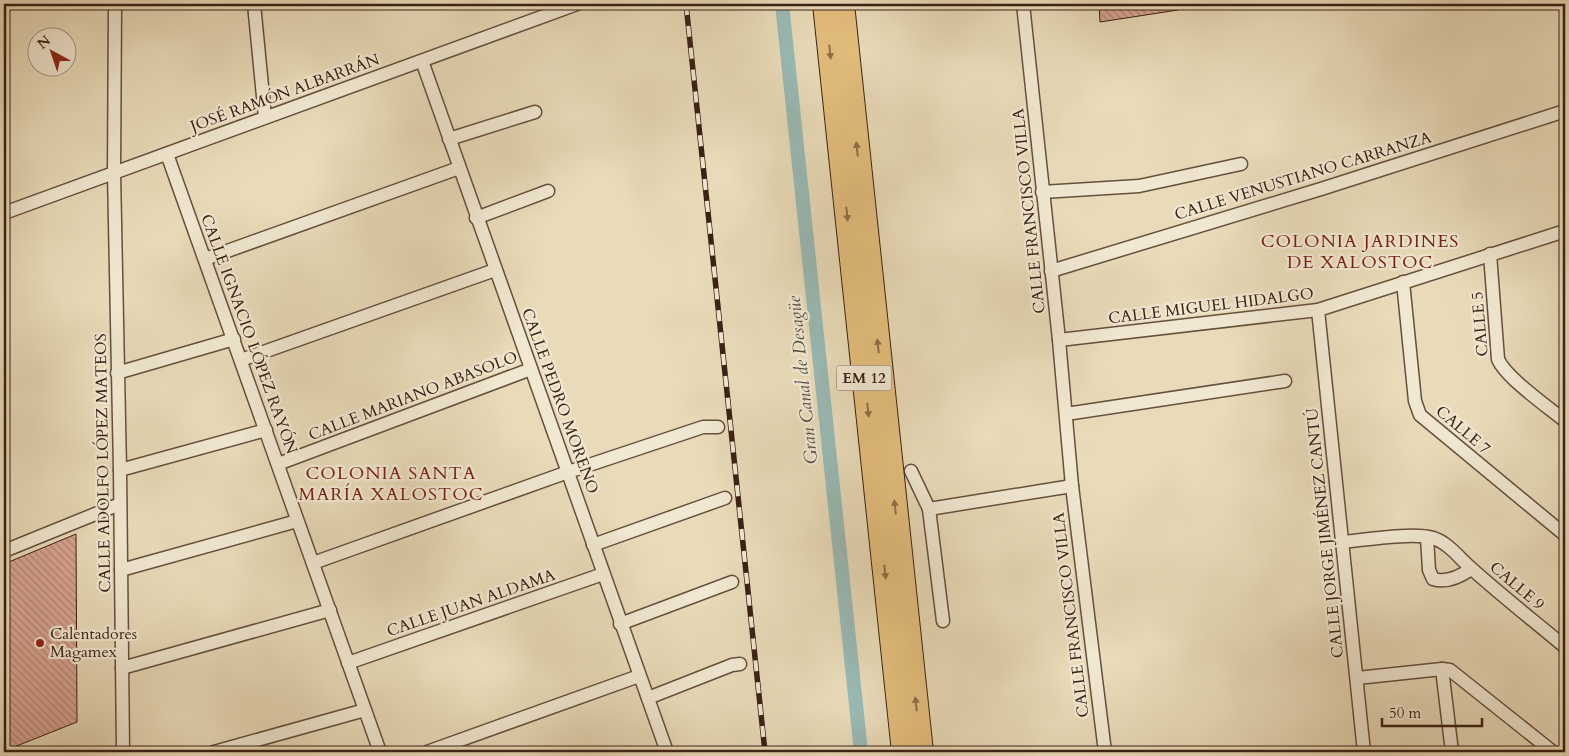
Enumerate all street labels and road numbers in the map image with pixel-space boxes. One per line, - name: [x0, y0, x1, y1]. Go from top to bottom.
- street label: JOSÉ RAMÓN ALBARRÁN: [185, 48, 383, 138]
- street label: CALLE FRANCISCO VILLA: [1007, 107, 1051, 315]
- street label: CALLE VENUSTIANO CARRANZA: [1172, 126, 1435, 226]
- street label: CALLE IGNACIO LÓPEZ RAYÓN: [195, 211, 303, 457]
- street label: CALLE MIGUEL HIDALGO: [1107, 282, 1315, 330]
- street label: CALLE 5: [1466, 290, 1494, 358]
- street label: CALLE PEDRO MORENO: [516, 305, 604, 497]
- street label: CALLE ADOLFO LÓPEZ MATEOS: [90, 333, 116, 593]
- street label: CALLE MARIANO ABASOLO: [305, 346, 521, 446]
- road number: EM 12: [836, 366, 892, 390]
- street label: CALLE 7: [1431, 401, 1495, 459]
- street label: CALLE JORGE JIMÉNEZ CANTÚ: [1301, 407, 1349, 659]
- street label: CALLE FRANCISCO VILLA: [1047, 511, 1094, 719]
- street label: CALLE 9: [1485, 557, 1549, 615]
- street label: CALLE JUAN ALDAMA: [384, 564, 559, 642]

